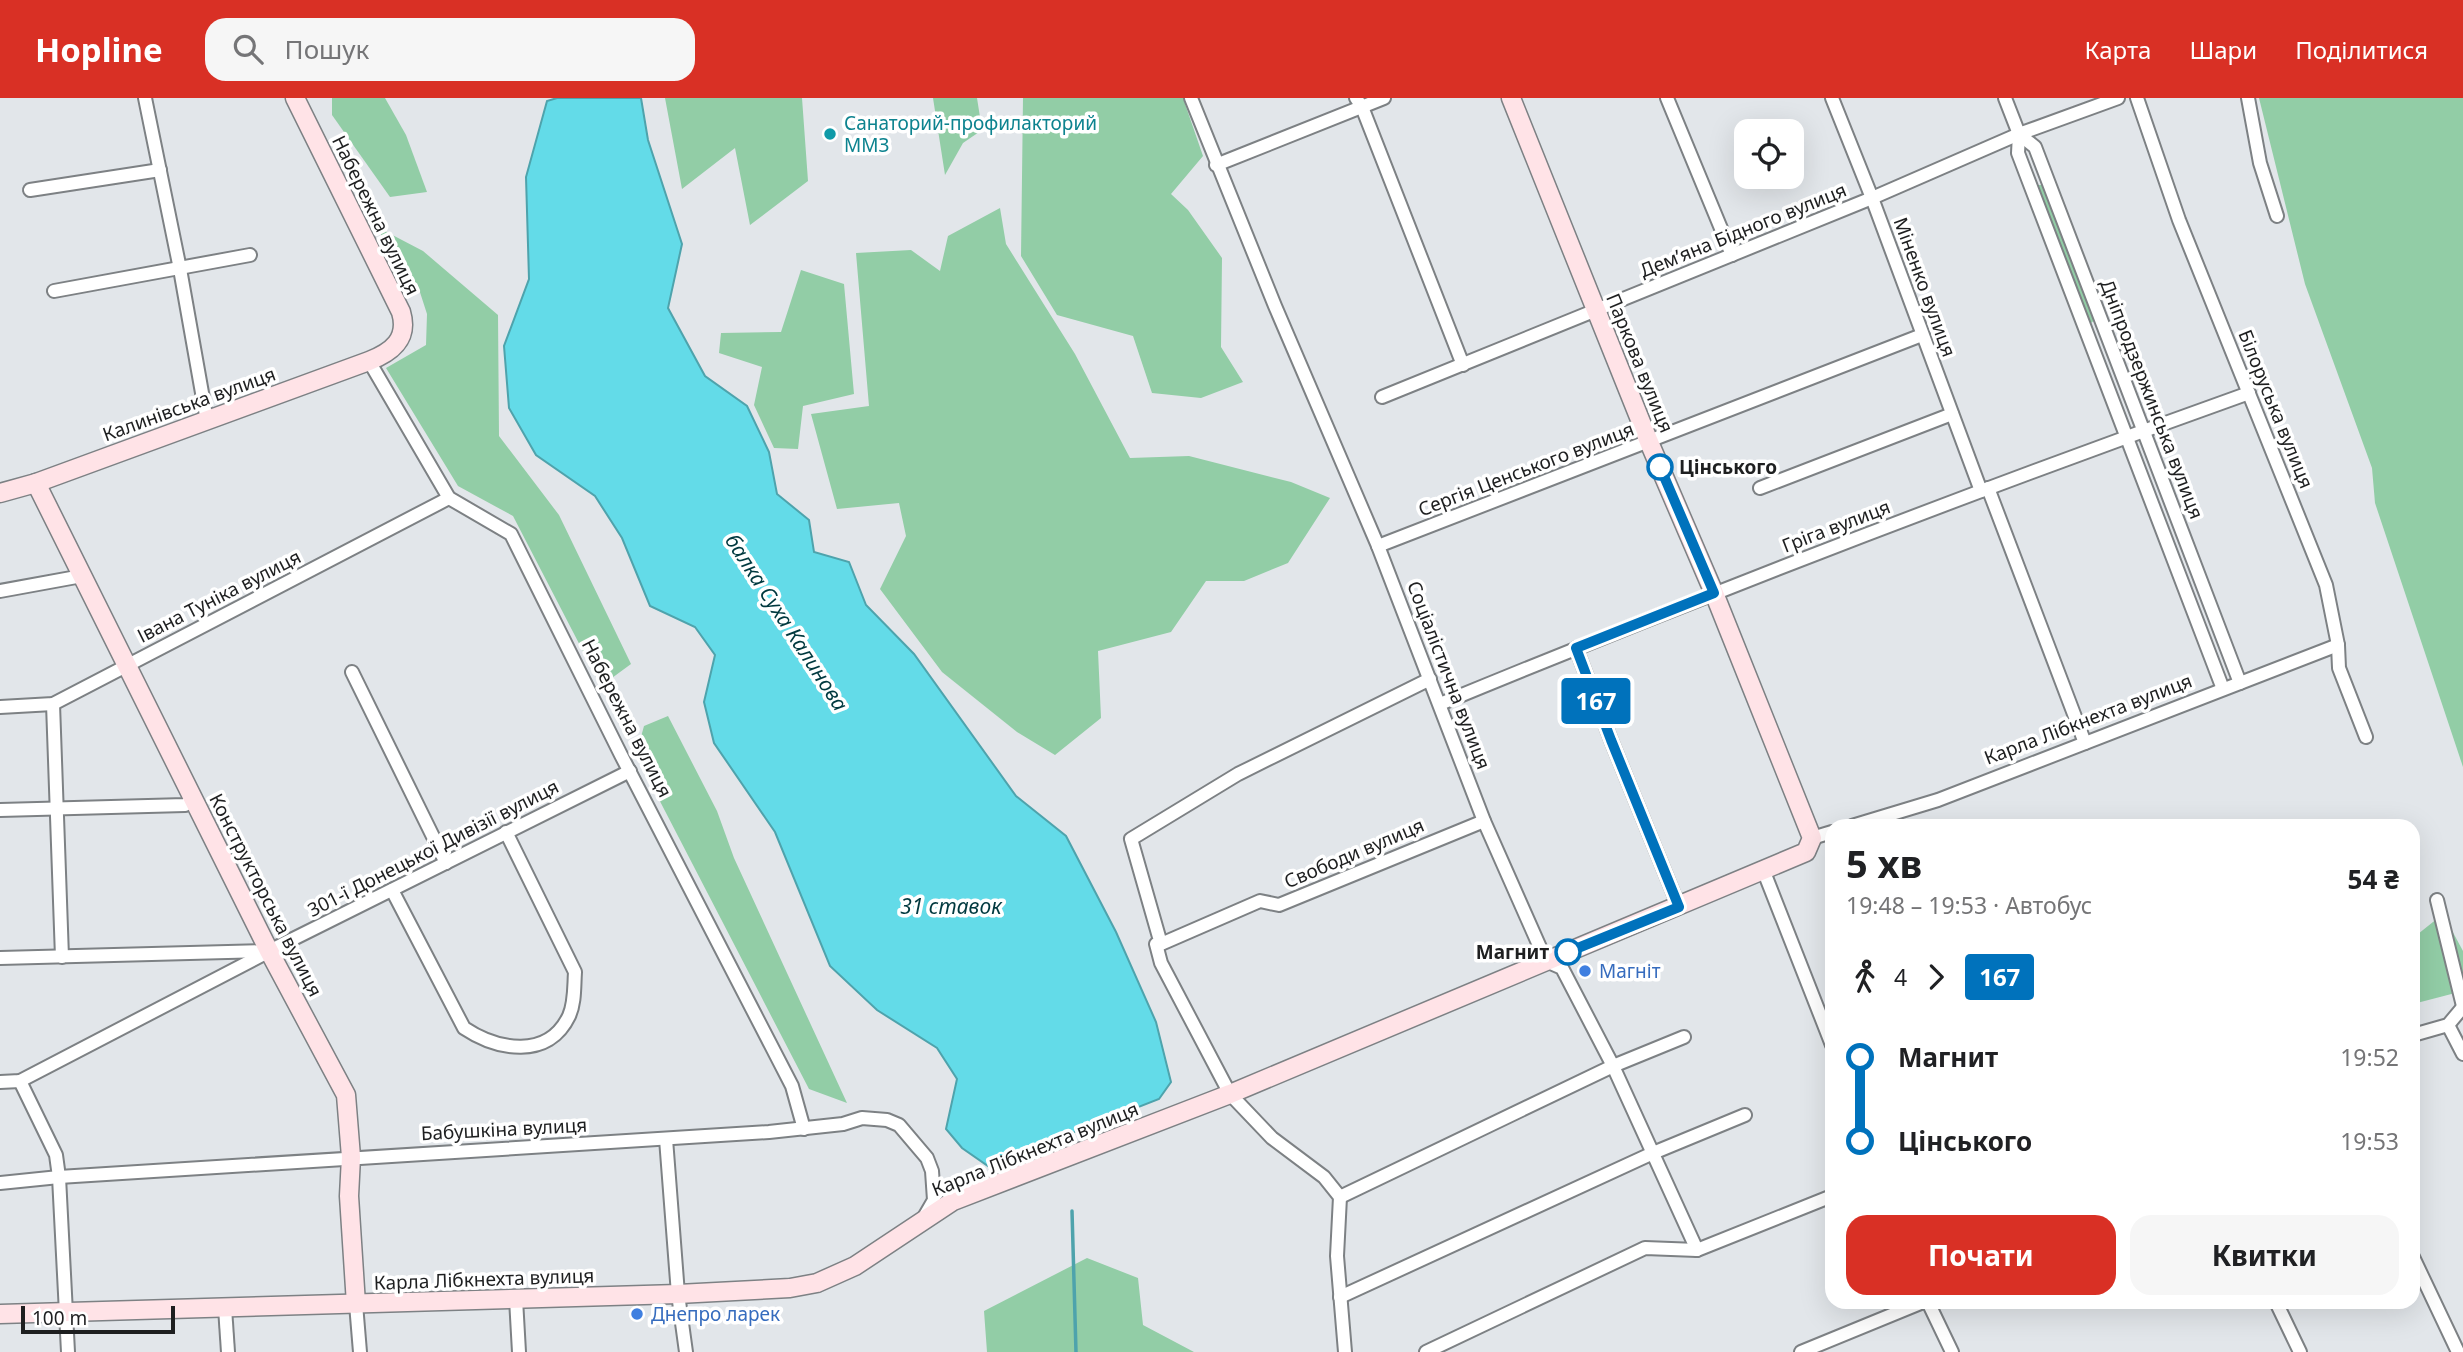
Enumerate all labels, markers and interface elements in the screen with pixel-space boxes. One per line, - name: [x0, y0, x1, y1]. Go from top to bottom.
- search box: [205, 18, 695, 81]
- text: Hopline: [35, 27, 163, 72]
- icon: search: [229, 30, 267, 68]
- text: Пошук: [285, 31, 369, 67]
- text: Карта: [2084, 33, 2151, 66]
- text: Шари: [2189, 33, 2257, 66]
- text: Поділитися: [2295, 33, 2428, 66]
- place label: Санаторий-профилакторий ММЗ: [844, 110, 1097, 158]
- map controls: [1734, 119, 1804, 189]
- button: locate: [1734, 119, 1804, 189]
- marker: Санаторий-профилакторий ММЗ: [822, 126, 838, 142]
- street label: Набережна вулиця: [326, 131, 426, 299]
- street label: Дем’яна Бідного вулиця: [1636, 177, 1850, 283]
- street label: Міненко вулиця: [1888, 214, 1962, 360]
- street label: Дніпродзержинська вулиця: [2094, 275, 2210, 523]
- street label: Паркова вулиця: [1600, 289, 1680, 437]
- street label: Білоруська вулиця: [2232, 326, 2320, 492]
- street label: Калинівська вулиця: [99, 361, 279, 447]
- street label: Сергія Ценського вулиця: [1414, 416, 1638, 522]
- marker: Цінського: [1647, 454, 1673, 480]
- place label: Цінського: [1679, 454, 1777, 480]
- street label: Гріга вулиця: [1778, 493, 1894, 559]
- water label: балка Суха Калинова: [719, 528, 855, 716]
- street label: Івана Туніка вулиця: [133, 543, 305, 649]
- street label: Соціалістична вулиця: [1401, 577, 1497, 773]
- street label: Набережна вулиця: [576, 634, 678, 802]
- street label: Карла Лібкнехта вулиця: [1980, 667, 2196, 771]
- line badge: 167: [1556, 678, 1636, 724]
- text: 167: [1575, 684, 1617, 717]
- street label: 301-ї Донецької Дивізії вулиця: [303, 773, 563, 923]
- street label: Конструкторська вулиця: [203, 789, 329, 1001]
- street label: Свободи вулиця: [1280, 812, 1428, 894]
- text: 5 хв: [1846, 837, 1922, 889]
- text: 54 ₴: [2348, 861, 2399, 897]
- text: 19:48 – 19:53 · Автобус: [1846, 889, 2092, 921]
- water label: 31 ставок: [900, 892, 1003, 920]
- place label: Магнит: [1476, 939, 1549, 965]
- marker: Магнит: [1555, 939, 1581, 965]
- place label: Магніт: [1599, 958, 1661, 984]
- icon: walk: [1846, 958, 1884, 996]
- icon: forward: [1917, 958, 1955, 996]
- text: 167: [1979, 960, 2020, 993]
- text: 4: [1894, 961, 1907, 993]
- marker: Магніт: [1577, 963, 1593, 979]
- text: Магнит: [1898, 1039, 1998, 1075]
- text: 19:52: [2340, 1041, 2399, 1073]
- street label: Карла Лібкнехта вулиця: [928, 1096, 1142, 1202]
- street label: Бабушкіна вулиця: [420, 1112, 588, 1146]
- text: Цінського: [1898, 1123, 2032, 1159]
- text: 19:53: [2340, 1125, 2399, 1157]
- button: Почати: [1846, 1215, 2116, 1295]
- button: Квитки: [2130, 1215, 2399, 1295]
- street label: Карла Лібкнехта вулиця: [373, 1262, 595, 1296]
- place label: Днепро ларек: [651, 1301, 780, 1327]
- scale bar: [21, 1303, 175, 1335]
- text: 100 m: [32, 1305, 87, 1331]
- marker: Днепро ларек: [629, 1306, 645, 1322]

